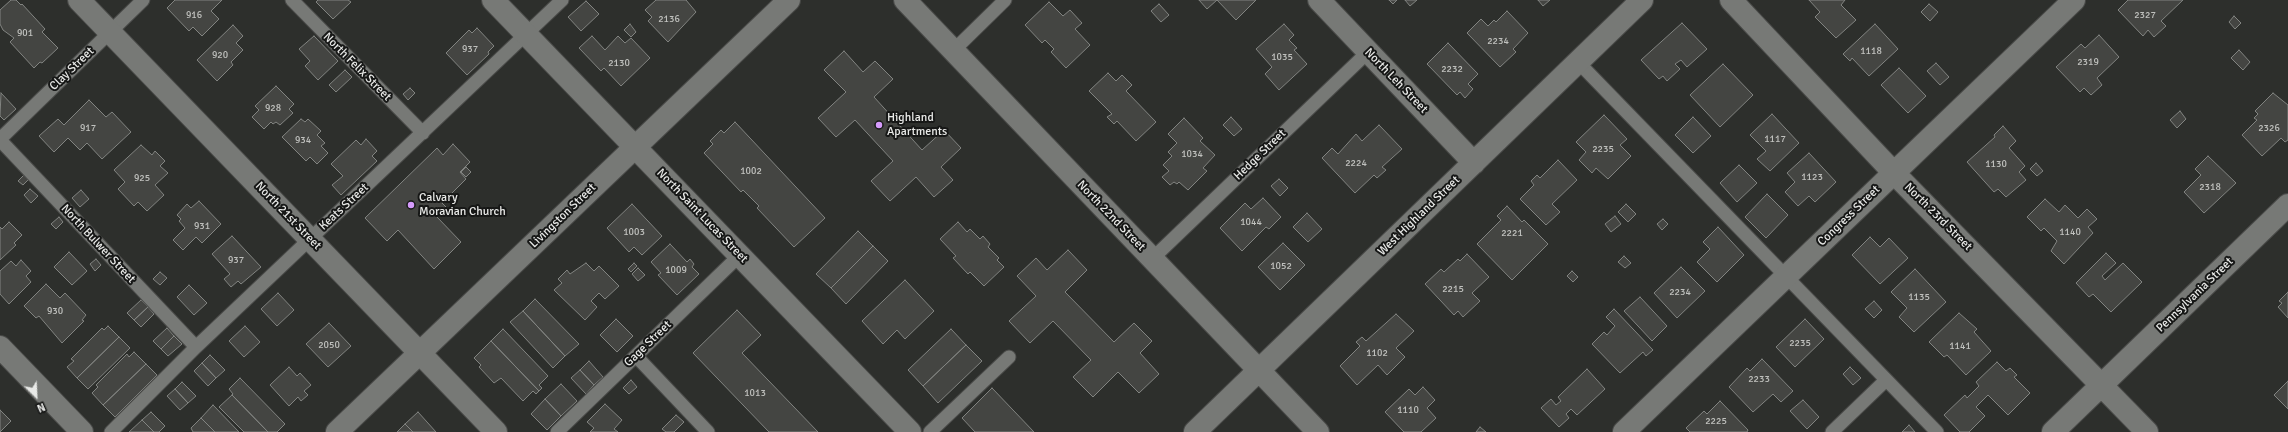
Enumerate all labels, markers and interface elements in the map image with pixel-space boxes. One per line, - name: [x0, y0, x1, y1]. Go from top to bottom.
- house number: 916: [186, 9, 202, 21]
- house number: 2327: [2134, 9, 2156, 21]
- house number: 2136: [658, 13, 680, 25]
- house number: 901: [17, 27, 33, 39]
- street label: North Felix Street: [320, 30, 394, 104]
- house number: 2234: [1487, 35, 1509, 47]
- house number: 937: [462, 43, 478, 55]
- street label: Clay Street: [47, 44, 97, 94]
- street label: North Leh Street: [1361, 45, 1431, 117]
- house number: 1118: [1860, 45, 1882, 57]
- house number: 920: [212, 49, 228, 61]
- house number: 1035: [1271, 51, 1293, 63]
- house number: 2319: [2077, 56, 2099, 68]
- house number: 2130: [608, 57, 630, 69]
- house number: 2232: [1441, 63, 1463, 75]
- house number: 928: [265, 102, 281, 114]
- place label: Highland Apartments: [887, 111, 947, 139]
- marker: Highland Apartments: [874, 120, 884, 130]
- house number: 917: [80, 122, 96, 134]
- house number: 2326: [2258, 122, 2280, 134]
- street label: Hedge Street: [1231, 127, 1289, 183]
- house number: 1117: [1764, 133, 1786, 145]
- house number: 934: [295, 134, 311, 146]
- house number: 2235: [1592, 143, 1614, 155]
- house number: 1034: [1181, 148, 1203, 160]
- house number: 2224: [1345, 157, 1367, 169]
- house number: 1130: [1985, 158, 2007, 170]
- house number: 1002: [740, 165, 762, 177]
- street label: North Saint Lucas Street: [653, 166, 751, 266]
- house number: 1123: [1801, 171, 1823, 183]
- house number: 925: [134, 172, 150, 184]
- street label: West Highland Street: [1375, 173, 1463, 259]
- street label: North 22nd Street: [1074, 178, 1148, 254]
- street label: North 21st Street: [252, 179, 324, 253]
- street label: North 23rd Street: [1901, 180, 1975, 254]
- street label: Keats Street: [316, 181, 372, 233]
- street label: Livingston Street: [527, 181, 599, 251]
- house number: 2318: [2199, 181, 2221, 193]
- street label: Congress Street: [1815, 183, 1883, 249]
- place label: Calvary Moravian Church: [419, 191, 506, 219]
- marker: Calvary Moravian Church: [406, 200, 416, 210]
- street label: North Bulwer Street: [58, 202, 138, 286]
- house number: 1044: [1240, 216, 1262, 228]
- house number: 931: [194, 220, 210, 232]
- house number: 1003: [623, 226, 645, 238]
- house number: 1140: [2059, 226, 2081, 238]
- house number: 2221: [1501, 227, 1523, 239]
- house number: 937: [228, 254, 244, 266]
- street label: Pennsylvania Street: [2154, 255, 2236, 335]
- house number: 1052: [1270, 260, 1292, 272]
- house number: 1009: [665, 264, 687, 276]
- house number: 2215: [1442, 283, 1464, 295]
- house number: 2234: [1669, 286, 1691, 298]
- house number: 1135: [1908, 291, 1930, 303]
- house number: 930: [47, 305, 63, 317]
- street label: Gage Street: [621, 318, 675, 370]
- house number: 2235: [1789, 337, 1811, 349]
- house number: 2050: [318, 339, 340, 351]
- house number: 1141: [1949, 340, 1971, 352]
- house number: 1102: [1366, 347, 1388, 359]
- house number: 2233: [1748, 373, 1770, 385]
- north arrow: [16, 376, 56, 416]
- house number: 1013: [744, 387, 766, 399]
- text: N: [35, 400, 47, 415]
- house number: 1110: [1397, 404, 1419, 416]
- house number: 2225: [1705, 415, 1727, 427]

